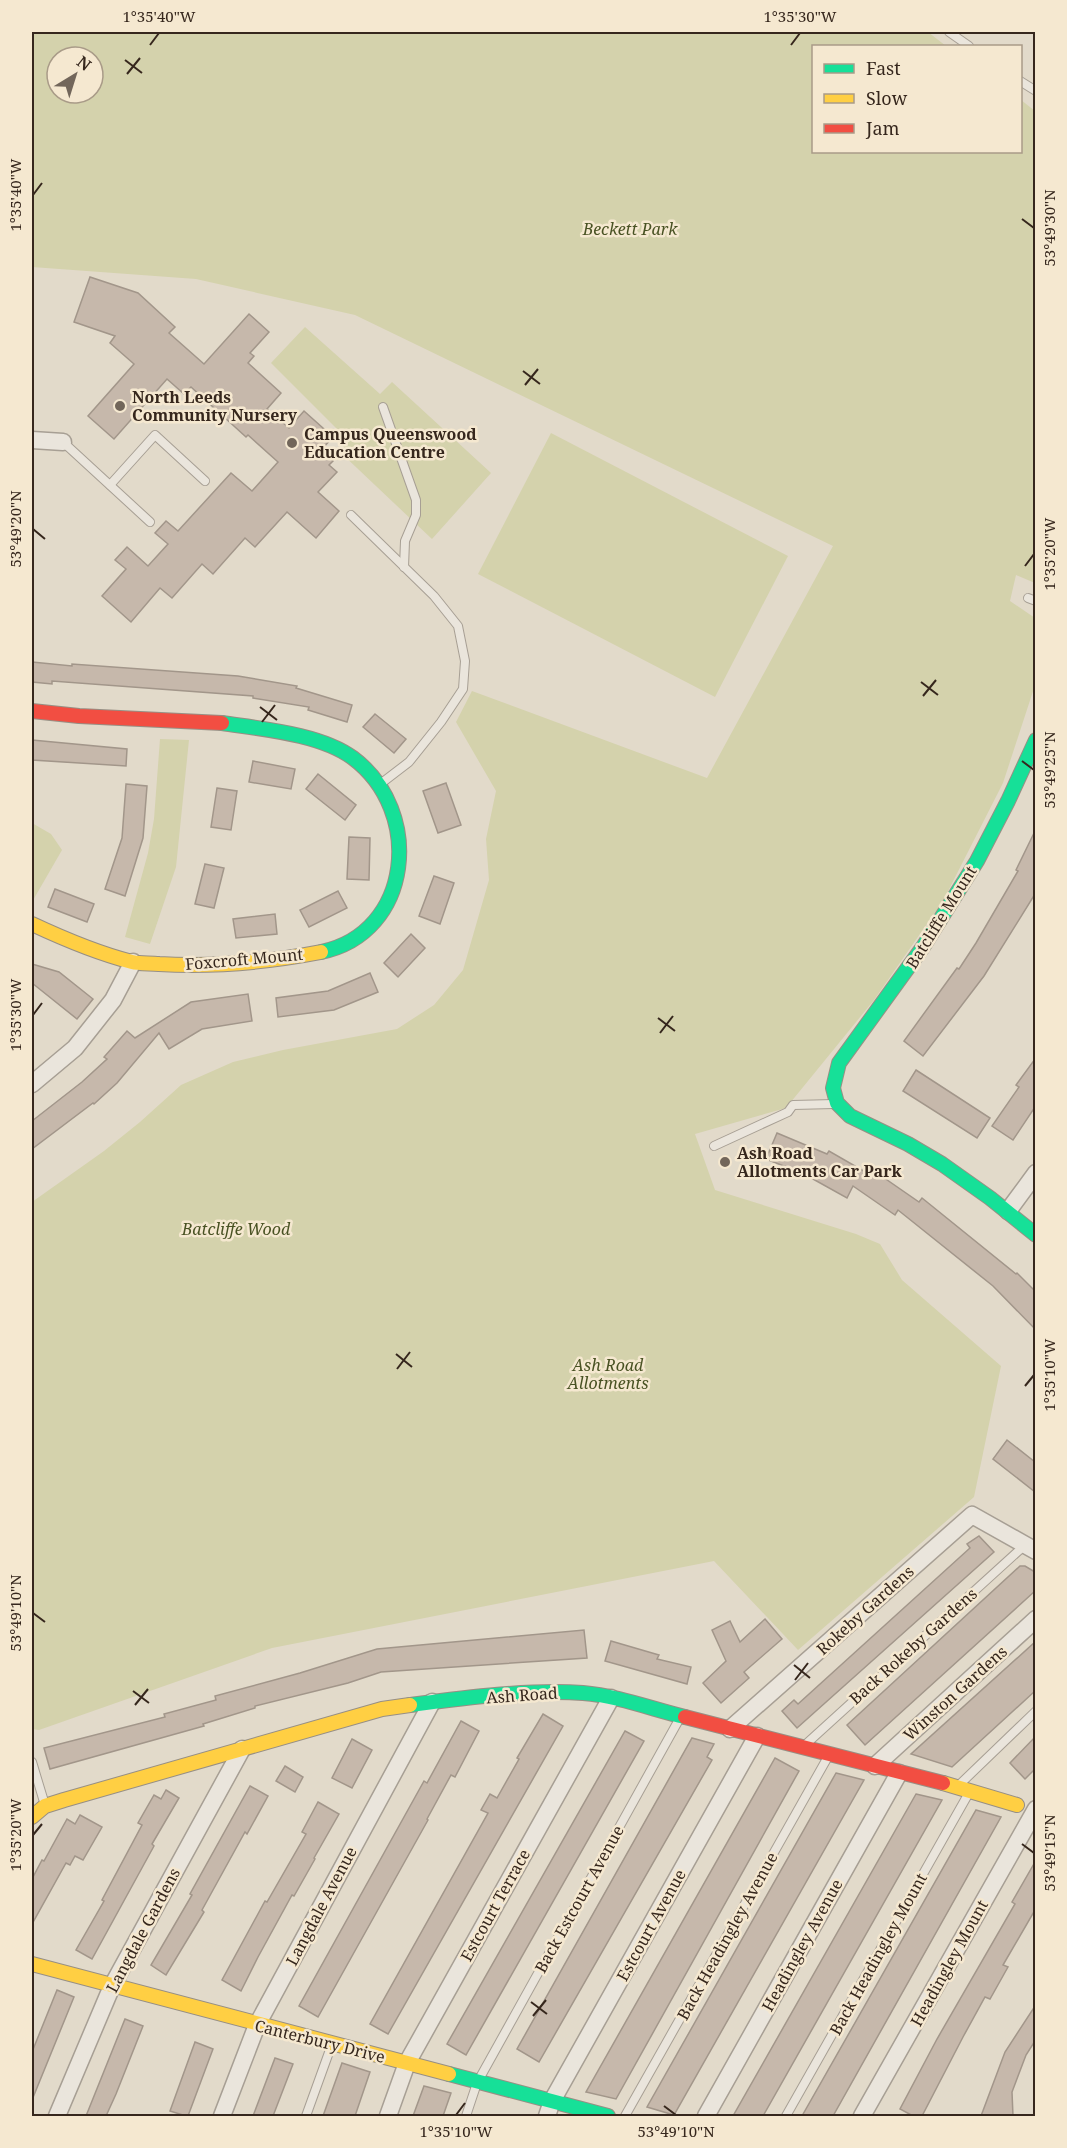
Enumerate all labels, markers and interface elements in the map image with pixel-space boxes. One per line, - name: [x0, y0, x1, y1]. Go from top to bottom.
- text: 1°35'40"W: [122, 6, 196, 26]
- text: 1°35'30"W: [763, 6, 837, 26]
- north arrow: [45, 45, 105, 105]
- legend: [812, 45, 1022, 153]
- text: N: [72, 51, 96, 76]
- text: Fast: [866, 56, 901, 80]
- text: Slow: [866, 86, 908, 110]
- text: Jam: [865, 116, 900, 140]
- text: 1°35'40"W: [5, 158, 25, 232]
- text: 53°49'30"N: [1039, 189, 1059, 267]
- park label: Beckett Park: [582, 218, 678, 240]
- place label: North Leeds Community Nursery: [132, 386, 298, 426]
- marker: North Leeds Community Nursery: [113, 399, 127, 413]
- place label: Campus Queenswood Education Centre: [304, 423, 477, 463]
- marker: Campus Queenswood Education Centre: [285, 436, 299, 450]
- text: 53°49'20"N: [5, 490, 25, 568]
- text: 1°35'20"W: [1039, 517, 1059, 591]
- text: 53°49'25"N: [1039, 731, 1059, 809]
- street label: Batcliffe Mount: [901, 861, 982, 973]
- street label: Foxcroft Mount: [184, 943, 304, 975]
- text: 1°35'30"W: [5, 978, 25, 1052]
- place label: Ash Road Allotments Car Park: [737, 1142, 903, 1182]
- marker: Ash Road Allotments Car Park: [718, 1155, 732, 1169]
- park label: Batcliffe Wood: [181, 1218, 291, 1240]
- text: 1°35'10"W: [1039, 1338, 1059, 1412]
- park label: Ash Road Allotments: [566, 1354, 649, 1394]
- street label: Rokeby Gardens: [812, 1560, 918, 1660]
- text: 53°49'10"N: [5, 1574, 25, 1652]
- street label: Back Rokeby Gardens: [844, 1583, 982, 1709]
- street label: Winston Gardens: [898, 1640, 1012, 1746]
- street label: Ash Road: [486, 1682, 559, 1708]
- text: 1°35'20"W: [5, 1798, 25, 1872]
- text: 53°49'15"N: [1039, 1814, 1059, 1892]
- street label: Back Estcourt Avenue: [529, 1821, 629, 1977]
- street label: Langdale Avenue: [280, 1843, 362, 1969]
- street label: Estcourt Terrace: [455, 1845, 535, 1965]
- street label: Back Headingley Avenue: [672, 1848, 782, 2024]
- street label: Langdale Gardens: [101, 1864, 185, 1996]
- street label: Estcourt Avenue: [611, 1865, 691, 1985]
- street label: Back Headingley Mount: [824, 1869, 932, 2039]
- street label: Headingley Avenue: [756, 1875, 848, 2015]
- street label: Headingley Mount: [905, 1896, 993, 2030]
- street label: Canterbury Drive: [252, 2014, 388, 2068]
- text: 1°35'10"W: [419, 2121, 493, 2141]
- text: 53°49'10"N: [637, 2121, 715, 2141]

